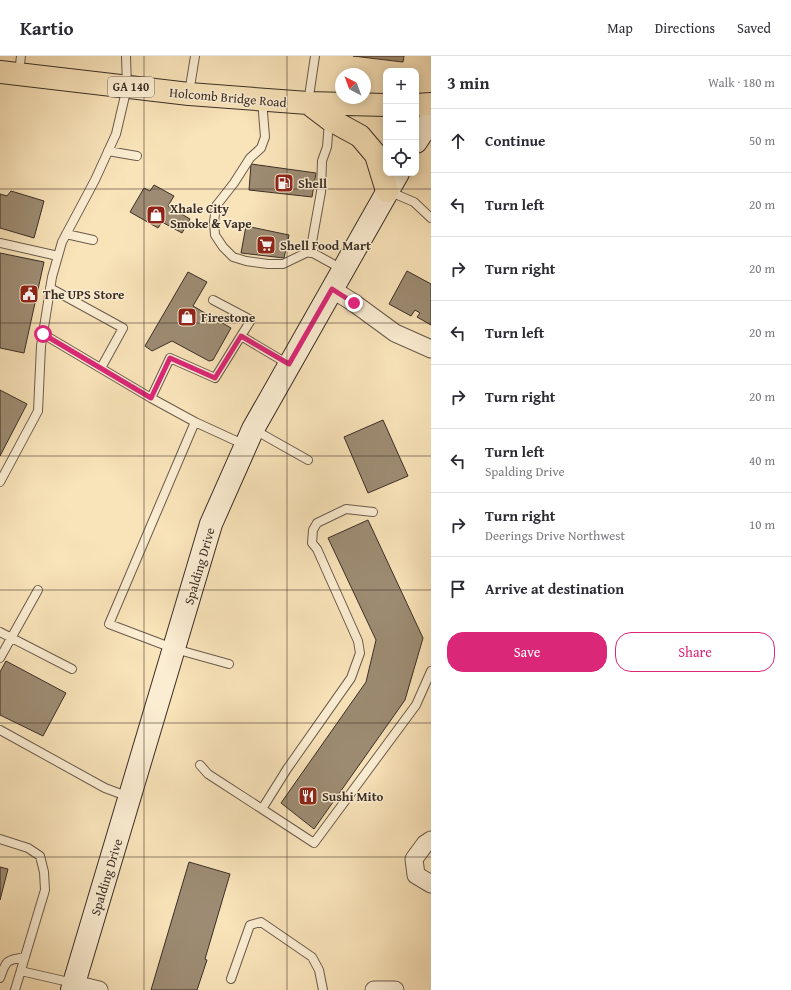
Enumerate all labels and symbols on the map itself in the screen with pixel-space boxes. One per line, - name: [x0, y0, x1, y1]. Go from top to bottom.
- north arrow: [335, 68, 371, 104]
- road number: GA 140: [108, 77, 154, 97]
- street label: Holcomb Bridge Road: [169, 83, 287, 112]
- fuel station icon: Shell: [273, 172, 295, 194]
- place label: Shell: [298, 174, 327, 193]
- place label: Xhale City Smoke & Vape: [170, 199, 252, 233]
- shop icon: Xhale City Smoke & Vape: [145, 204, 167, 226]
- supermarket icon: Shell Food Mart: [255, 234, 277, 256]
- place label: Shell Food Mart: [280, 236, 371, 255]
- public building icon: The UPS Store: [18, 283, 40, 305]
- place label: The UPS Store: [43, 285, 124, 304]
- route end: [345, 294, 363, 312]
- shop icon: Firestone: [176, 306, 198, 328]
- place label: Firestone: [201, 308, 255, 327]
- route start: [34, 325, 52, 343]
- street label: Spalding Drive: [179, 525, 220, 607]
- restaurant icon: Sushi Mito: [297, 785, 319, 807]
- place label: Sushi Mito: [322, 787, 384, 806]
- street label: Spalding Drive: [86, 836, 127, 918]

